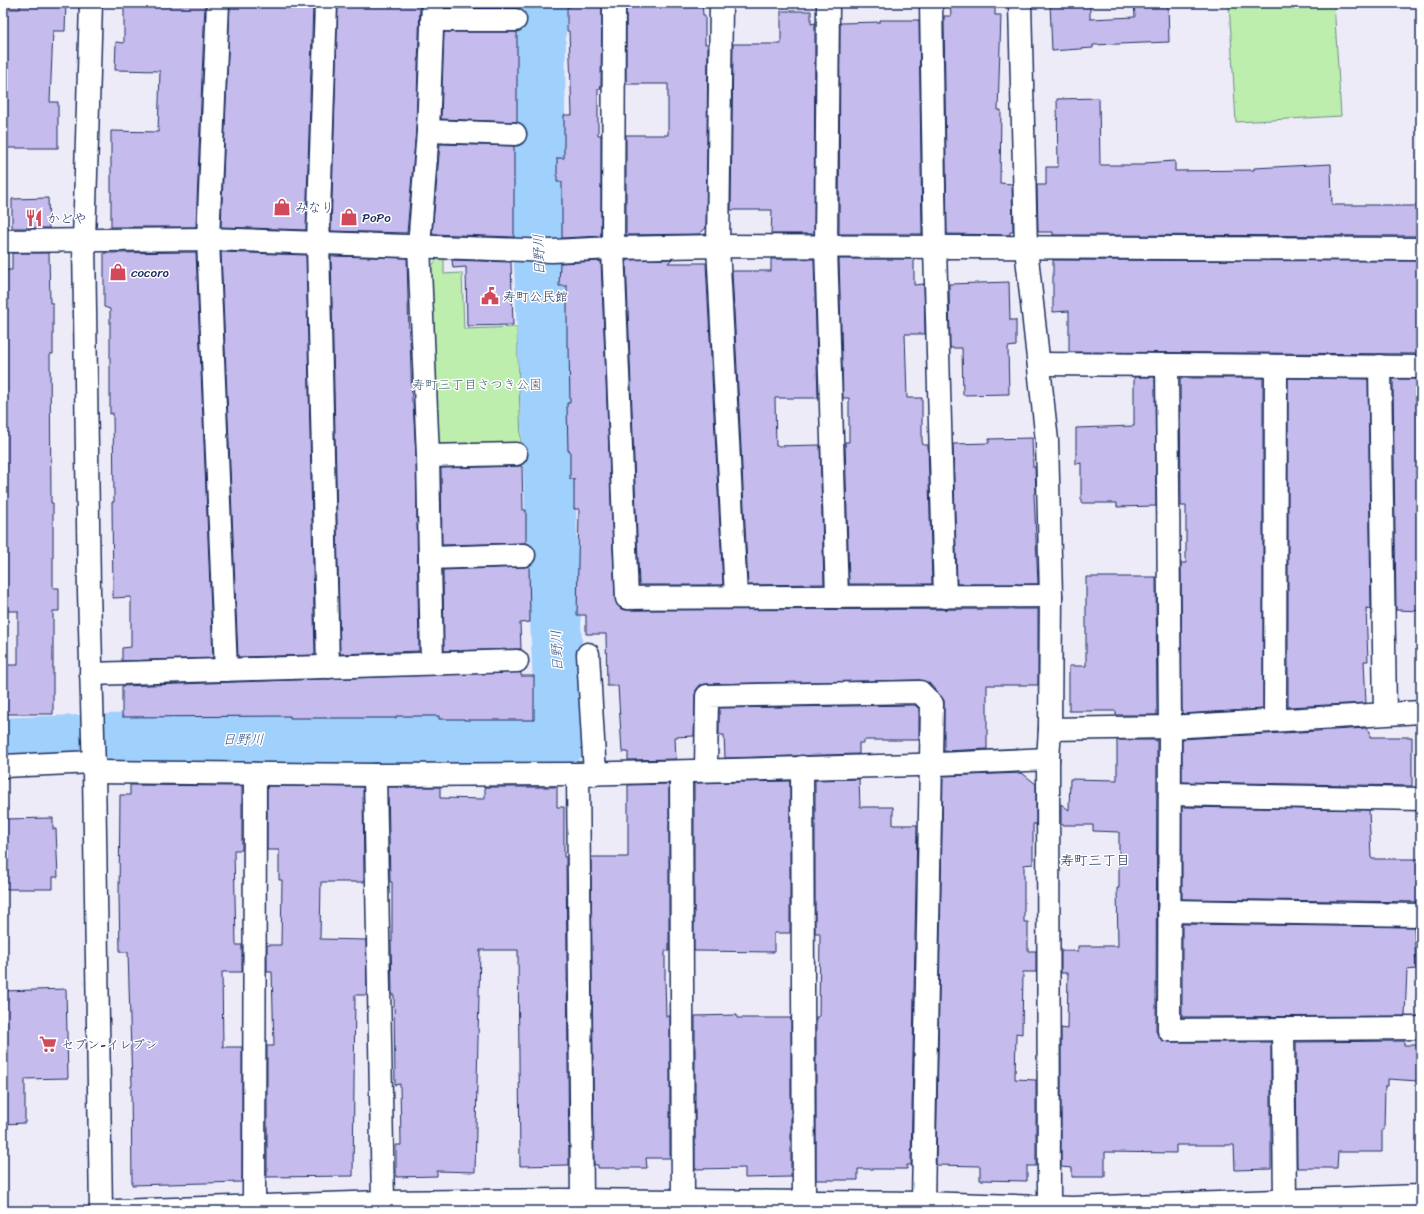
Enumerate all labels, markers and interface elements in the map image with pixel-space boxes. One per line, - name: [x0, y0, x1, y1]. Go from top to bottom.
- place label: みなり: [295, 196, 334, 219]
- shop icon: みなり: [272, 197, 292, 217]
- place label: PoPo: [362, 206, 391, 229]
- place label: かどや: [47, 207, 87, 230]
- shop icon: PoPo: [339, 207, 359, 227]
- restaurant icon: かどや: [24, 208, 44, 228]
- water label: 日野川: [526, 234, 552, 276]
- place label: cocoro: [131, 261, 170, 284]
- shop icon: cocoro: [108, 262, 128, 282]
- place label: 寿町公民館: [503, 285, 568, 308]
- public building icon: 寿町公民館: [480, 286, 500, 306]
- park label: 寿町三丁目さつき公園: [412, 373, 542, 396]
- water label: 日野川: [543, 629, 571, 673]
- water label: 日野川: [222, 727, 264, 752]
- district label: 寿町三丁目: [1060, 848, 1130, 873]
- place label: セブン-イレブン: [61, 1033, 158, 1056]
- supermarket icon: セブン-イレブン: [38, 1034, 58, 1054]

